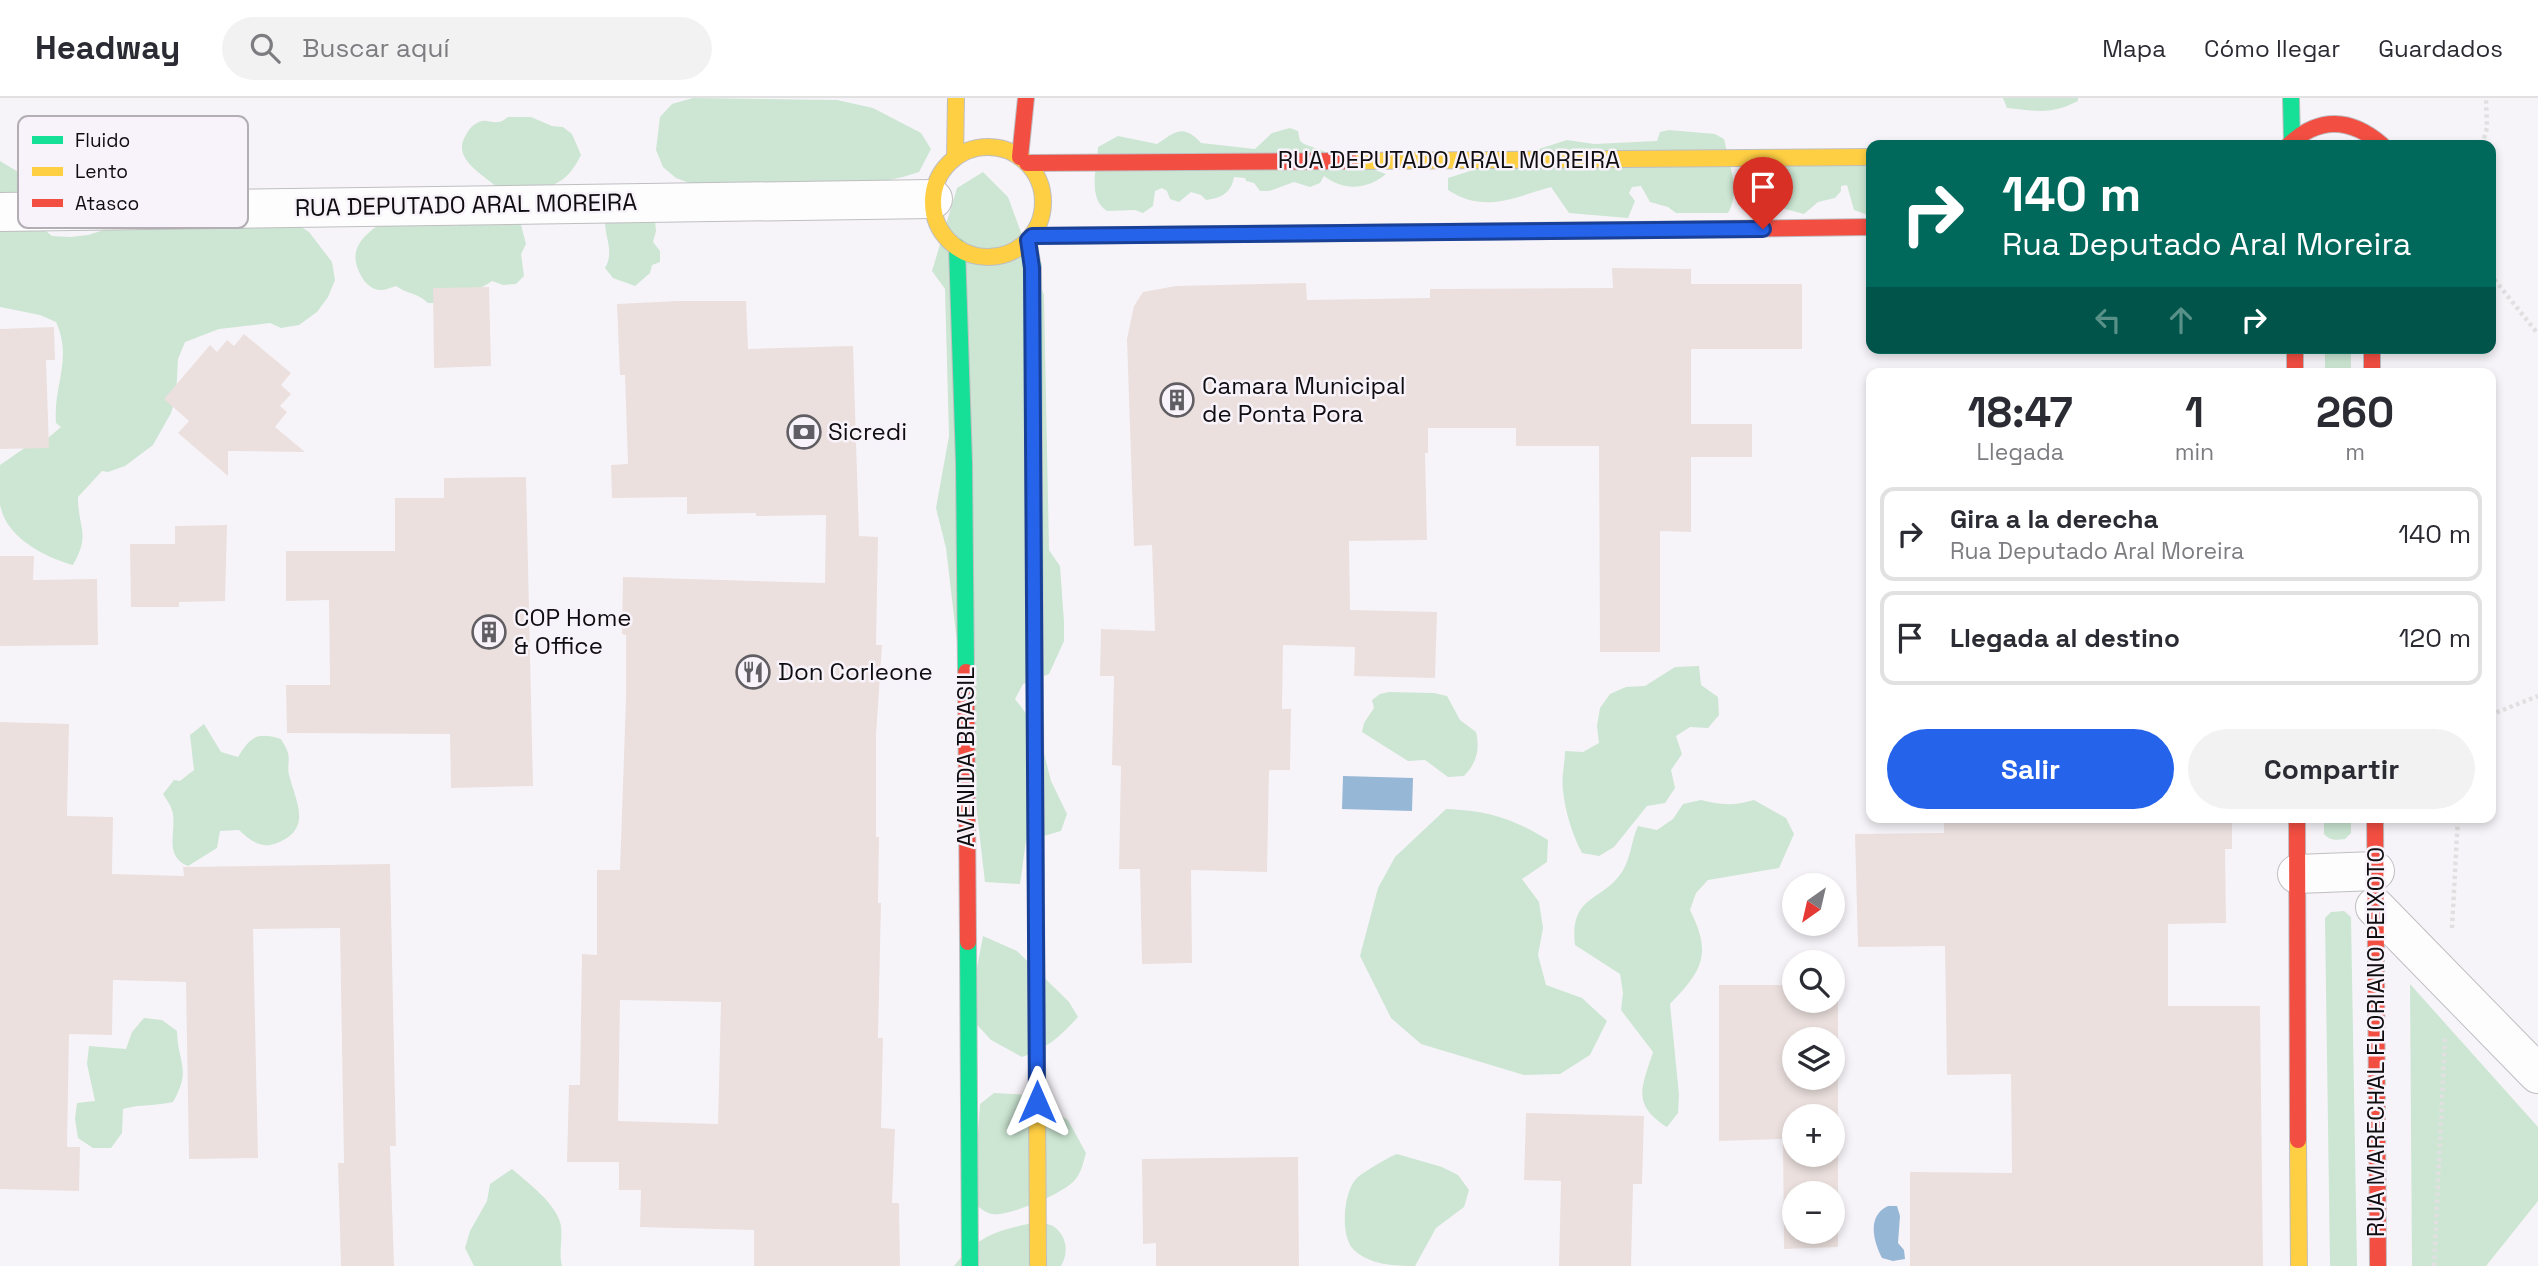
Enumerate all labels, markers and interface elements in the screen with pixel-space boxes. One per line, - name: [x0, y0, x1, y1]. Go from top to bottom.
- search box: [222, 17, 712, 80]
- text: Headway: [35, 27, 180, 69]
- icon: search: [246, 29, 284, 67]
- text: Buscar aquí: [302, 31, 450, 65]
- text: Mapa: [2102, 33, 2166, 64]
- text: Cómo llegar: [2204, 33, 2340, 64]
- text: Guardados: [2378, 33, 2503, 64]
- legend: [18, 116, 248, 228]
- text: Fluido: [75, 128, 130, 153]
- street label: RUA DEPUTADO ARAL MOREIRA: [1278, 144, 1620, 175]
- pin: [1733, 157, 1793, 229]
- text: Lento: [75, 159, 128, 184]
- text: 140 m: [2002, 163, 2141, 225]
- icon: arrive: [1744, 168, 1782, 206]
- icon: right: [1887, 168, 1978, 259]
- street label: RUA DEPUTADO ARAL MOREIRA: [295, 186, 637, 223]
- text: Atasco: [75, 191, 139, 216]
- text: Rua Deputado Aral Moreira: [2002, 224, 2411, 264]
- icon: left: [2089, 301, 2127, 339]
- icon: ahead: [2162, 301, 2200, 339]
- icon: right: [2235, 301, 2273, 339]
- place label: Camara Municipal de Ponta Pora: [1202, 370, 1406, 429]
- building icon: Camara Municipal de Ponta Pora: [1158, 381, 1196, 419]
- text: 18:47: [1968, 386, 2073, 439]
- text: 1: [2185, 386, 2204, 439]
- text: 260: [2316, 386, 2394, 439]
- bank icon: Sicredi: [785, 413, 823, 451]
- place label: Sicredi: [828, 416, 907, 447]
- text: Llegada: [1977, 437, 2064, 467]
- text: min: [2175, 437, 2214, 467]
- text: m: [2345, 437, 2365, 467]
- text: Gira a la derecha: [1950, 502, 2159, 536]
- icon: right: [1891, 515, 1929, 553]
- text: 140 m: [2398, 517, 2471, 551]
- text: Rua Deputado Aral Moreira: [1950, 536, 2244, 566]
- place label: COP Home & Office: [514, 602, 631, 661]
- building icon: COP Home & Office: [470, 613, 508, 651]
- icon: arrive: [1891, 619, 1929, 657]
- text: Llegada al destino: [1950, 621, 2180, 655]
- text: 120 m: [2399, 621, 2471, 655]
- restaurant icon: Don Corleone: [734, 653, 772, 691]
- place label: Don Corleone: [778, 656, 933, 687]
- street label: AVENIDA BRASIL: [950, 667, 981, 847]
- button: Salir: [1887, 729, 2174, 809]
- button: Compartir: [2188, 729, 2475, 809]
- street label: RUA MARECHAL FLORIANO PEIXOTO: [2360, 847, 2391, 1237]
- north arrow: [1782, 873, 1844, 936]
- map controls: [1782, 873, 1845, 1244]
- button: search: [1782, 950, 1845, 1013]
- button: layers: [1782, 1027, 1845, 1090]
- position arrow: [1000, 1065, 1074, 1139]
- button: +: [1782, 1104, 1845, 1167]
- button: −: [1782, 1181, 1845, 1244]

